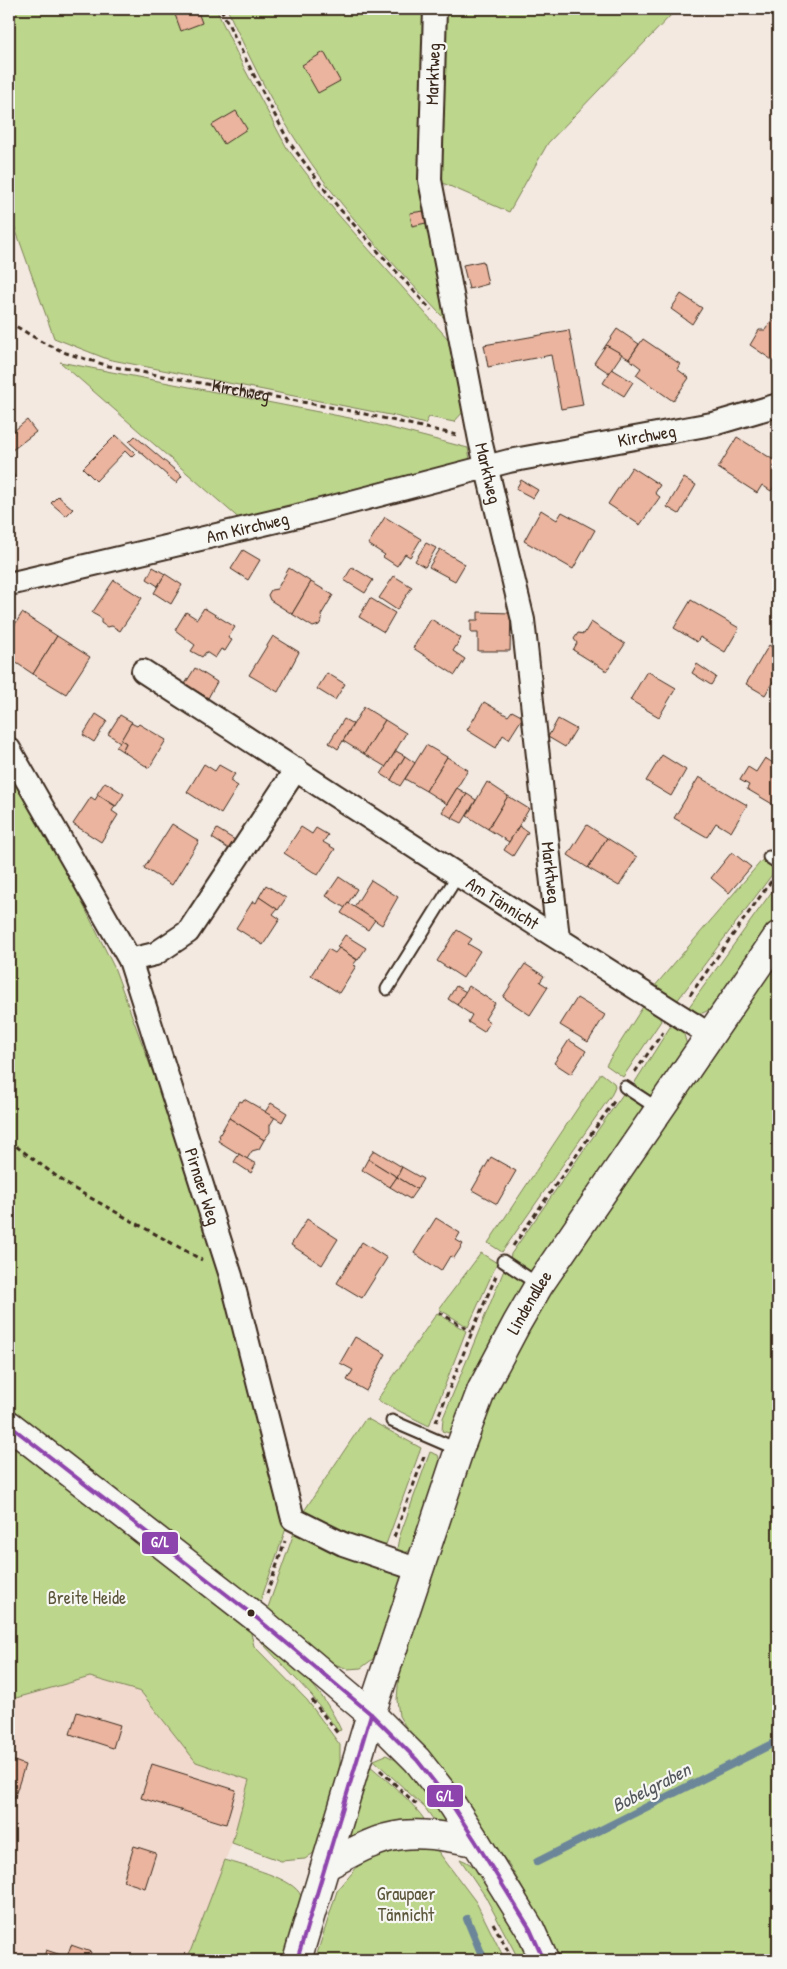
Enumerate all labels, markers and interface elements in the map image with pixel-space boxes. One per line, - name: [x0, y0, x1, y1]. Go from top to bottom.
- street label: Marktweg: [419, 43, 446, 105]
- street label: Kirchweg: [210, 372, 272, 408]
- street label: Kirchweg: [616, 418, 678, 453]
- street label: Marktweg: [469, 440, 508, 506]
- street label: Am Kirchweg: [204, 506, 291, 549]
- street label: Marktweg: [535, 840, 567, 905]
- street label: Am Tännicht: [462, 870, 545, 936]
- street label: Pirnaer Weg: [179, 1145, 227, 1228]
- street label: Lindenallee: [500, 1265, 558, 1339]
- line badge: G/L: [141, 1531, 179, 1555]
- text: G/L: [151, 1532, 170, 1551]
- park label: Breite Heide: [48, 1585, 126, 1610]
- unlabelled marker: [246, 1608, 256, 1618]
- water label: Bobelgraben: [607, 1755, 696, 1818]
- line badge: G/L: [426, 1784, 464, 1808]
- text: G/L: [436, 1786, 455, 1805]
- park label: Graupaer Tännicht: [377, 1881, 435, 1927]

